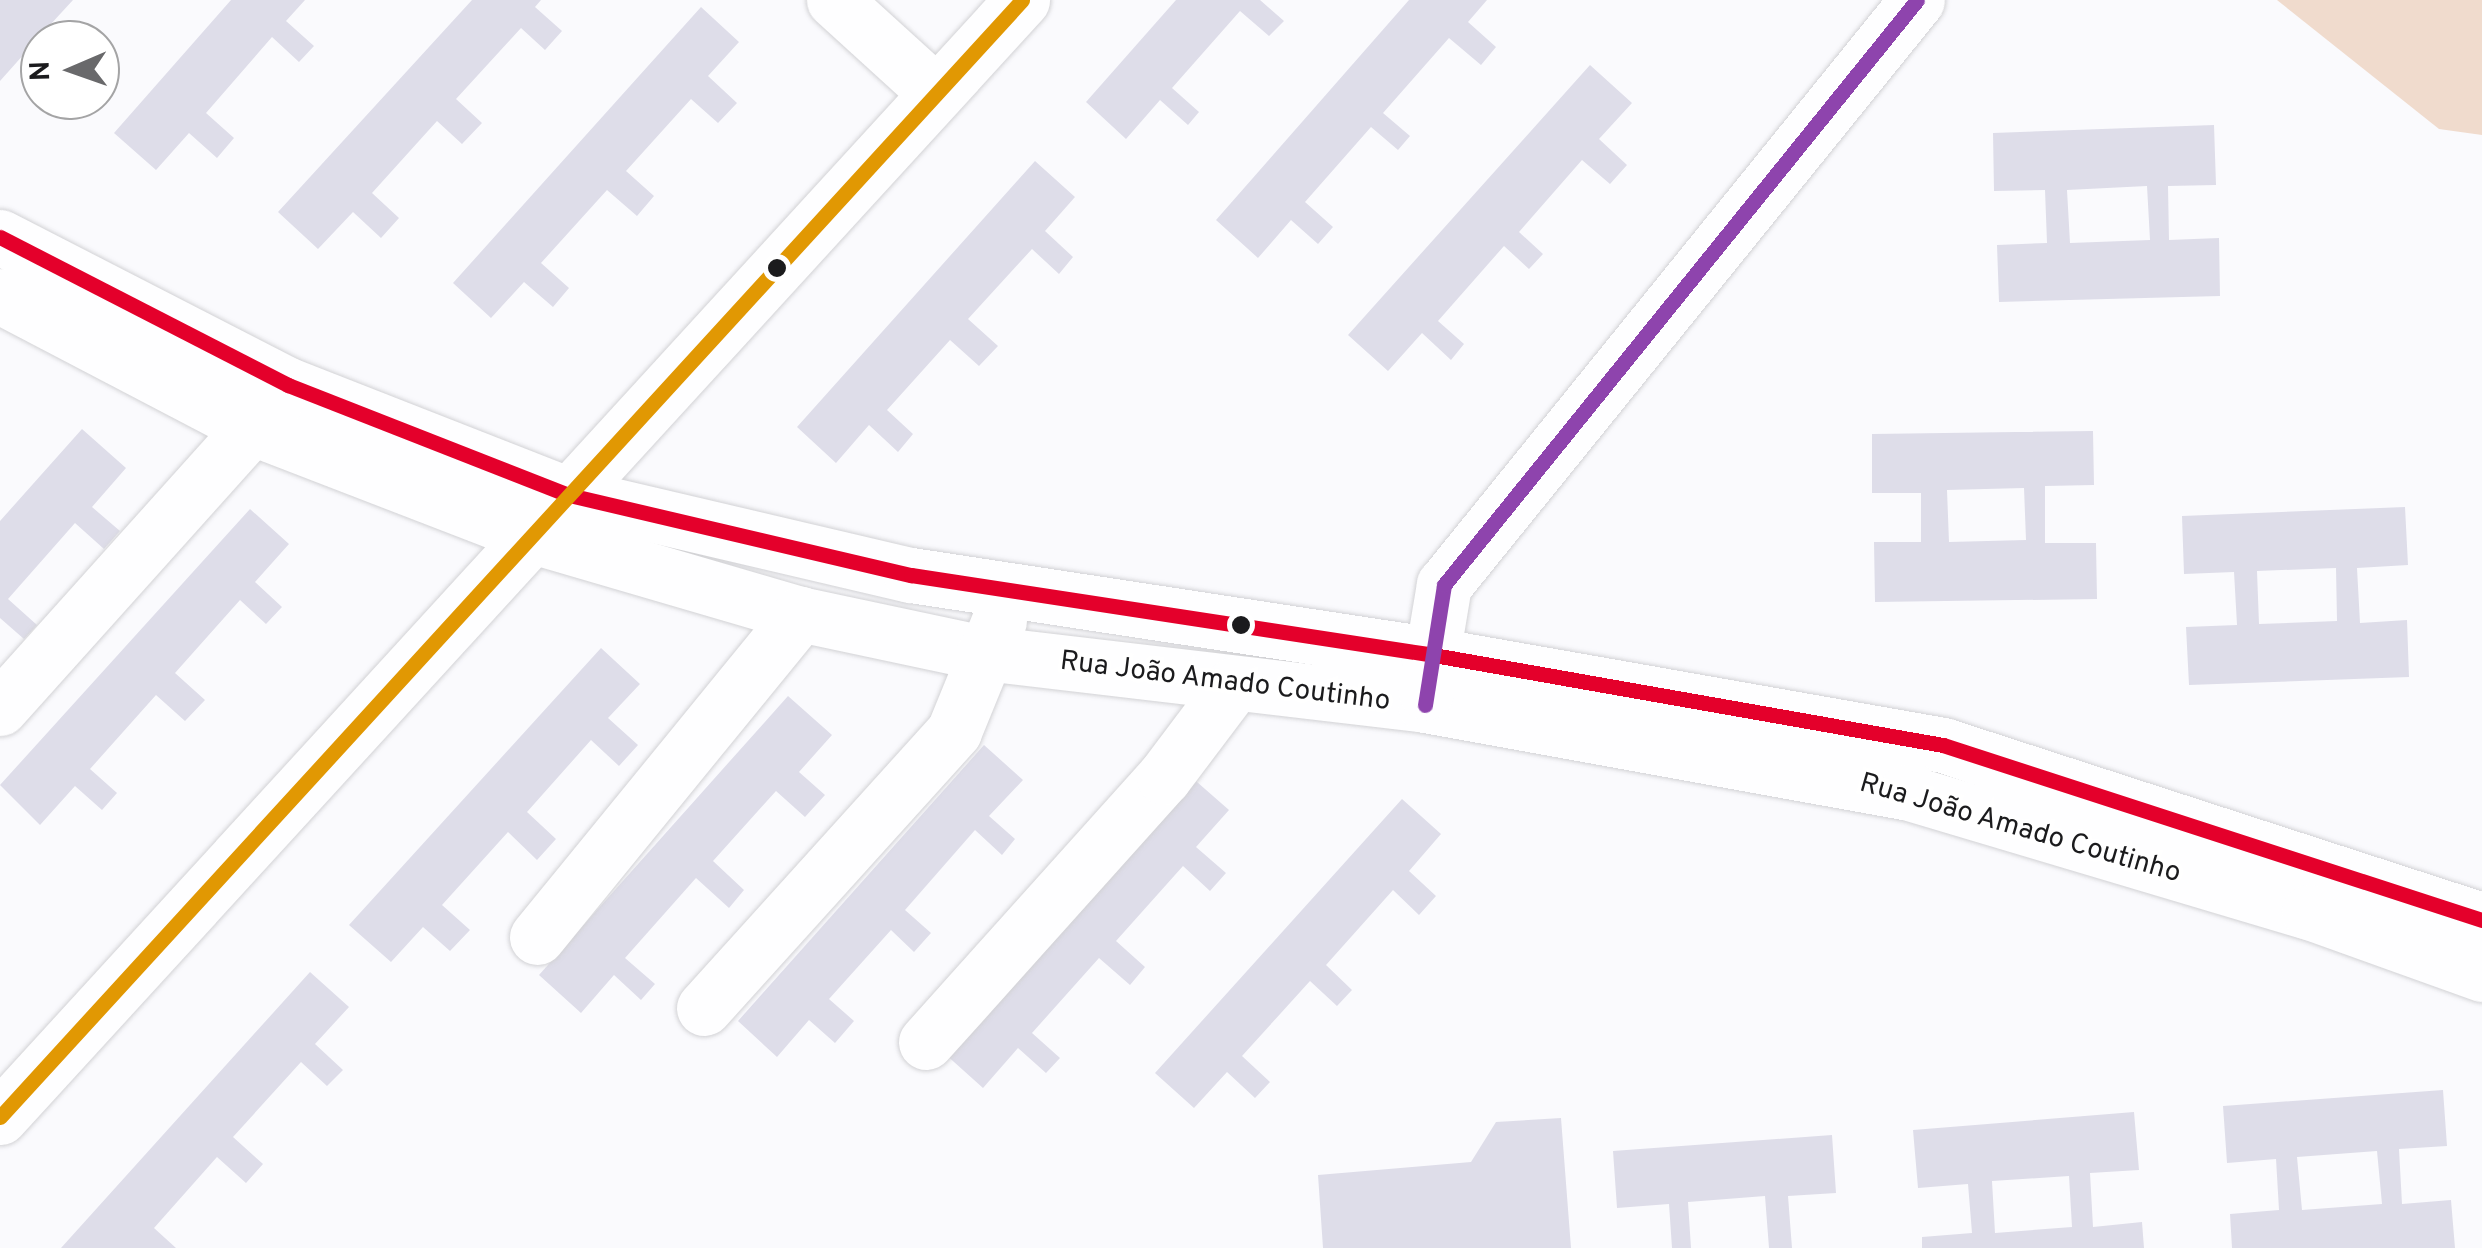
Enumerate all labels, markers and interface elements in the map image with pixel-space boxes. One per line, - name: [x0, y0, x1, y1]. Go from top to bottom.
- north arrow: [20, 20, 120, 120]
- text: N: [24, 60, 60, 82]
- unlabelled marker: [767, 258, 787, 278]
- unlabelled marker: [1231, 615, 1251, 635]
- street label: Rua João Amado Coutinho: [1057, 645, 1393, 719]
- street label: Rua João Amado Coutinho: [1855, 767, 2185, 891]

